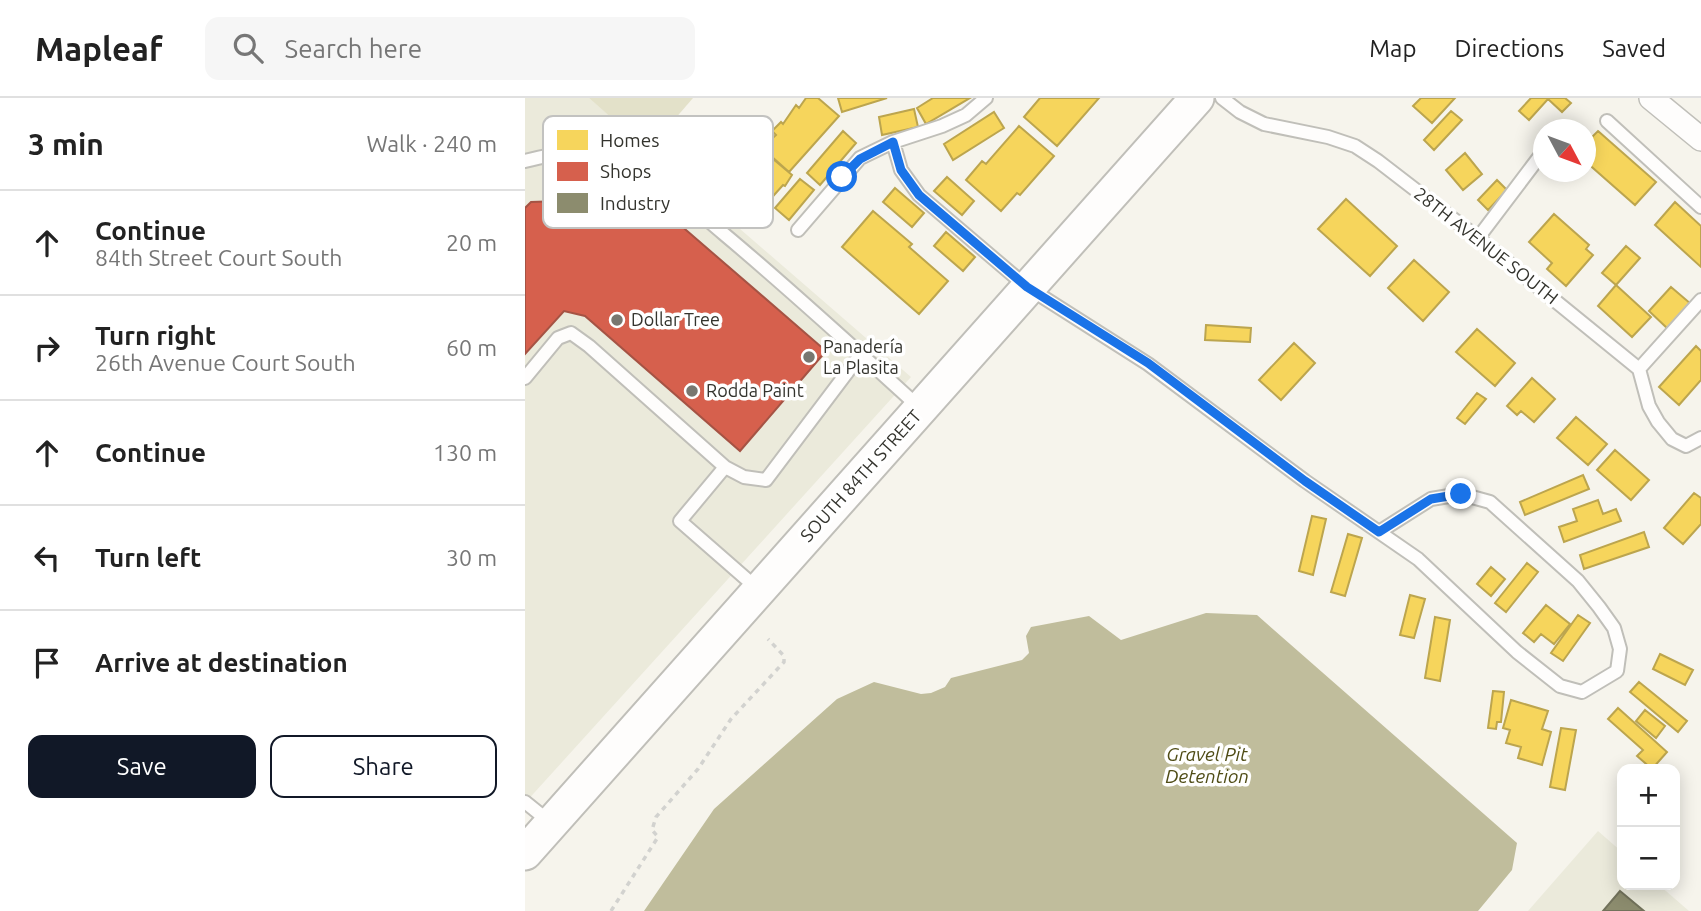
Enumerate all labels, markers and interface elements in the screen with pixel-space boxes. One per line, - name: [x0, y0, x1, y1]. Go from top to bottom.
- search box: [205, 17, 695, 80]
- icon: search: [229, 29, 267, 67]
- text: Mapleaf: [35, 30, 163, 67]
- text: Search here: [285, 34, 422, 63]
- text: Map: [1369, 35, 1416, 62]
- text: Directions: [1454, 35, 1564, 62]
- text: Saved: [1602, 35, 1666, 62]
- legend: [543, 116, 773, 228]
- north arrow: [1533, 119, 1596, 182]
- text: 3 min: [28, 127, 104, 161]
- text: Homes: [600, 129, 660, 151]
- text: Walk · 240 m: [366, 131, 497, 156]
- text: Shops: [600, 160, 651, 182]
- route start: [826, 161, 857, 192]
- street label: 28TH AVENUE SOUTH: [1411, 183, 1562, 308]
- text: Industry: [600, 192, 670, 214]
- text: Continue: [95, 216, 206, 245]
- icon: ahead: [28, 224, 66, 262]
- text: 20 m: [446, 230, 497, 255]
- text: 84th Street Court South: [95, 245, 342, 270]
- place label: Dollar Tree: [631, 309, 720, 329]
- marker: Dollar Tree: [609, 312, 625, 328]
- text: Turn right: [95, 321, 216, 350]
- icon: right: [28, 329, 66, 367]
- text: 60 m: [446, 335, 497, 360]
- place label: Panadería La Plasita: [823, 336, 903, 377]
- marker: Panadería La Plasita: [801, 349, 817, 365]
- text: 26th Avenue Court South: [95, 350, 356, 375]
- place label: Rodda Paint: [706, 380, 804, 400]
- marker: Rodda Paint: [684, 383, 700, 399]
- street label: SOUTH 84TH STREET: [796, 405, 925, 545]
- icon: ahead: [28, 434, 66, 472]
- text: Continue: [95, 438, 206, 467]
- text: 130 m: [433, 440, 497, 465]
- route end: [1445, 478, 1476, 509]
- icon: left: [28, 539, 66, 577]
- text: Turn left: [95, 543, 201, 572]
- text: 30 m: [446, 545, 497, 570]
- icon: arrive: [28, 644, 66, 682]
- text: Arrive at destination: [95, 648, 348, 677]
- button: Save: [28, 735, 256, 798]
- button: Share: [270, 735, 497, 798]
- water label: Gravel Pit Detention: [1165, 743, 1249, 787]
- map controls: [1617, 764, 1680, 890]
- button: +: [1617, 764, 1680, 827]
- button: −: [1617, 827, 1680, 890]

